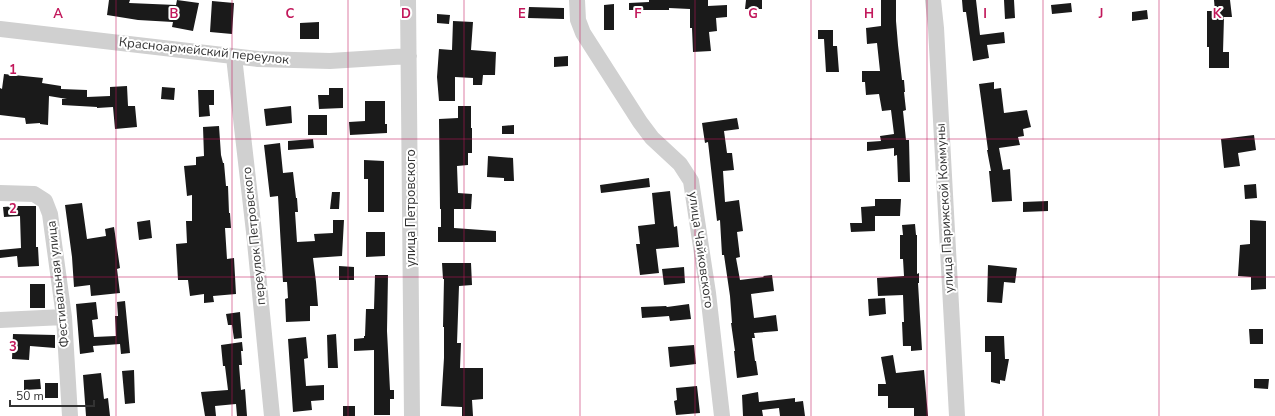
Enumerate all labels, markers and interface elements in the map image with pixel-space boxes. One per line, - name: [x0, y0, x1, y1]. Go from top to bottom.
- text: A: [53, 5, 63, 23]
- text: B: [170, 5, 179, 23]
- text: C: [286, 5, 295, 23]
- text: D: [401, 5, 411, 23]
- text: E: [518, 5, 526, 23]
- text: F: [634, 5, 642, 23]
- text: G: [748, 5, 758, 23]
- text: H: [864, 5, 874, 23]
- text: I: [983, 5, 987, 23]
- text: J: [1098, 5, 1103, 23]
- text: K: [1213, 5, 1222, 23]
- street label: Красноармейский переулок: [118, 33, 290, 69]
- text: 1: [9, 61, 17, 79]
- street label: улица Парижской Коммуны: [932, 123, 958, 293]
- street label: улица Петровского: [402, 149, 420, 267]
- street label: переулок Петровского: [238, 166, 270, 306]
- street label: улица Чайковского: [684, 190, 718, 310]
- text: 2: [9, 200, 17, 218]
- street label: Фестивальная улица: [42, 220, 74, 348]
- text: 3: [9, 338, 17, 356]
- scale bar: [10, 382, 94, 408]
- text: 50 m: [16, 388, 44, 404]

